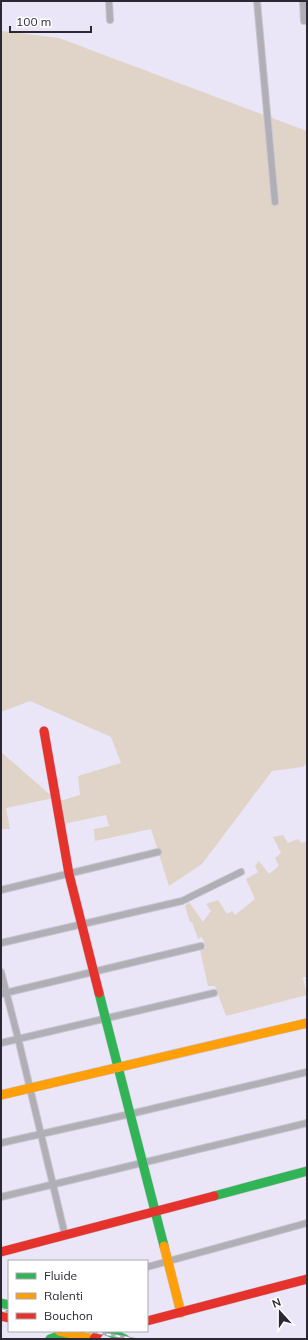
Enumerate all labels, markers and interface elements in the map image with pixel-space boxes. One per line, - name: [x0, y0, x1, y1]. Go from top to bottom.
- scale bar: [10, 8, 91, 34]
- text: 100 m: [16, 14, 51, 29]
- legend: [8, 1260, 148, 1332]
- text: Fluide: [44, 1268, 77, 1283]
- text: Ralenti: [44, 1288, 83, 1303]
- north arrow: [260, 1292, 300, 1332]
- text: N: [270, 1295, 283, 1311]
- text: Bouchon: [44, 1308, 93, 1323]

